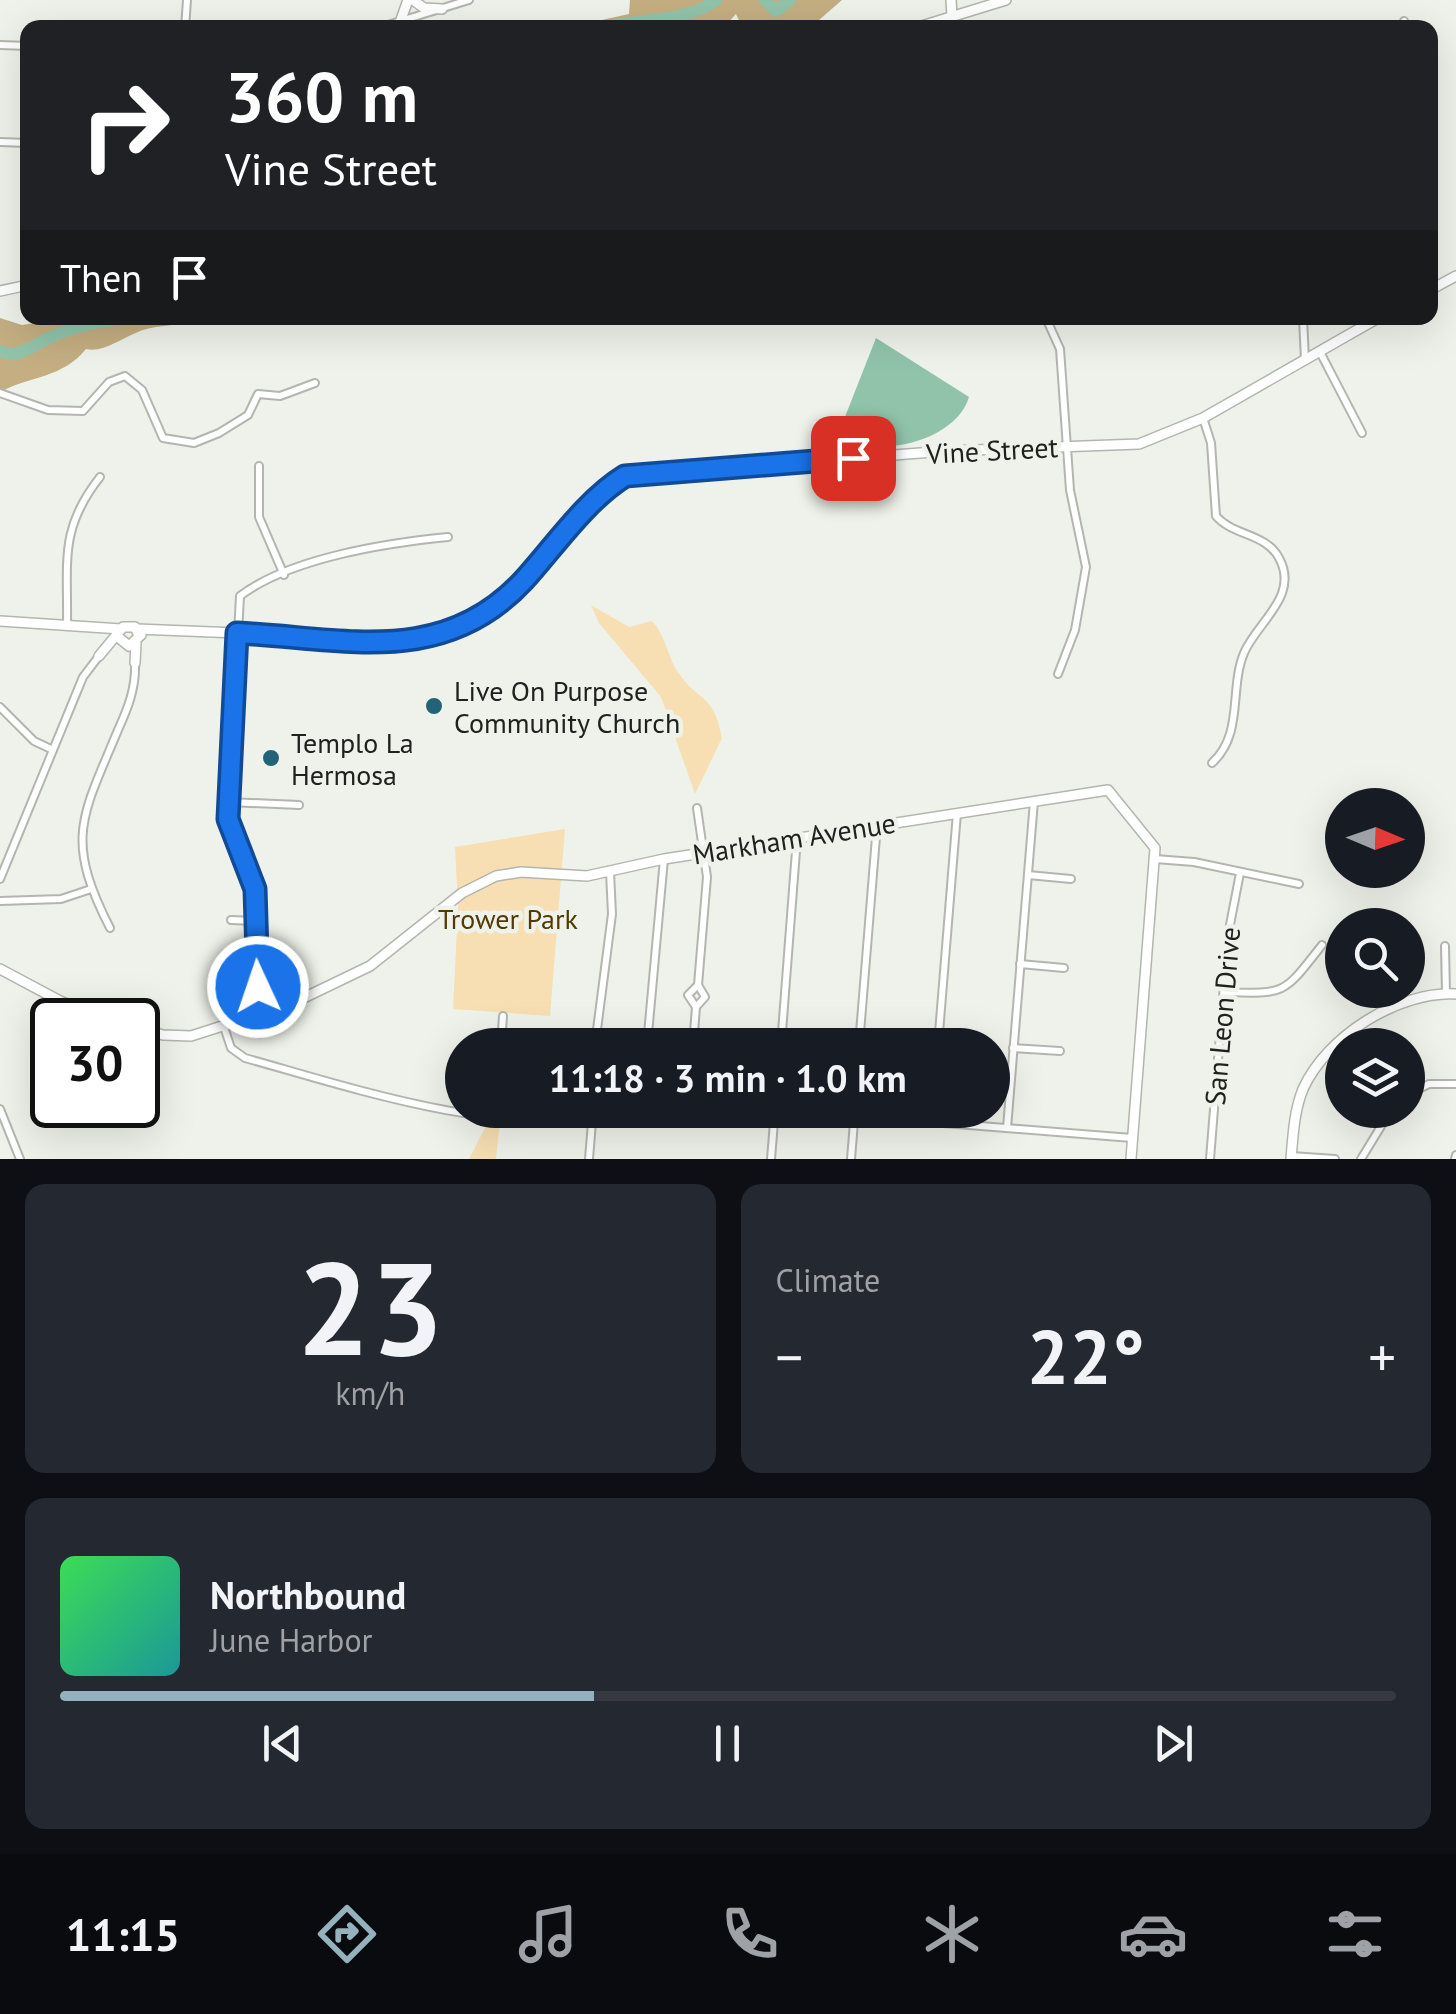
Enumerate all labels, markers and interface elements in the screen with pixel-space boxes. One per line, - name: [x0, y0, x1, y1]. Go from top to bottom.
- text: 360 m: [225, 51, 418, 141]
- icon: right: [60, 60, 190, 190]
- text: Vine Street: [225, 139, 437, 197]
- icon: arrive: [162, 250, 217, 305]
- text: Then: [60, 253, 142, 302]
- pin: [811, 416, 896, 501]
- street label: Vine Street: [924, 428, 1059, 472]
- icon: arrive: [826, 431, 881, 486]
- place label: Live On Purpose Community Church: [454, 672, 680, 741]
- marker: Live On Purpose Community Church: [423, 695, 445, 717]
- place label: Templo La Hermosa: [291, 724, 414, 793]
- marker: Templo La Hermosa: [260, 747, 282, 769]
- north arrow: [1325, 788, 1425, 888]
- map controls: [1325, 788, 1425, 1128]
- street label: Markham Avenue: [690, 804, 898, 872]
- park label: Trower Park: [438, 900, 578, 937]
- button: search: [1325, 908, 1425, 1008]
- street label: San Leon Drive: [1196, 925, 1248, 1107]
- position arrow: [206, 935, 310, 1039]
- speed limit sign: 30: [30, 998, 160, 1128]
- button: layers: [1325, 1028, 1425, 1128]
- text: 11:18 · 3 min · 1.0 km: [548, 1053, 907, 1102]
- text: 23: [297, 1223, 444, 1391]
- text: Climate: [776, 1259, 880, 1301]
- text: 22°: [1027, 1308, 1145, 1405]
- text: −: [776, 1321, 803, 1392]
- text: +: [1368, 1321, 1396, 1392]
- text: km/h: [335, 1372, 405, 1414]
- text: Northbound: [210, 1570, 406, 1619]
- text: June Harbor: [210, 1619, 372, 1661]
- icon: previous: [255, 1716, 310, 1771]
- icon: pause: [700, 1716, 755, 1771]
- icon: next: [1146, 1716, 1201, 1771]
- icon: directions: [312, 1899, 382, 1969]
- icon: music: [513, 1899, 583, 1969]
- icon: phone: [715, 1899, 785, 1969]
- icon: climate: [917, 1899, 987, 1969]
- icon: car: [1118, 1899, 1188, 1969]
- icon: filters: [1320, 1899, 1390, 1969]
- text: 11:15: [66, 1905, 180, 1963]

